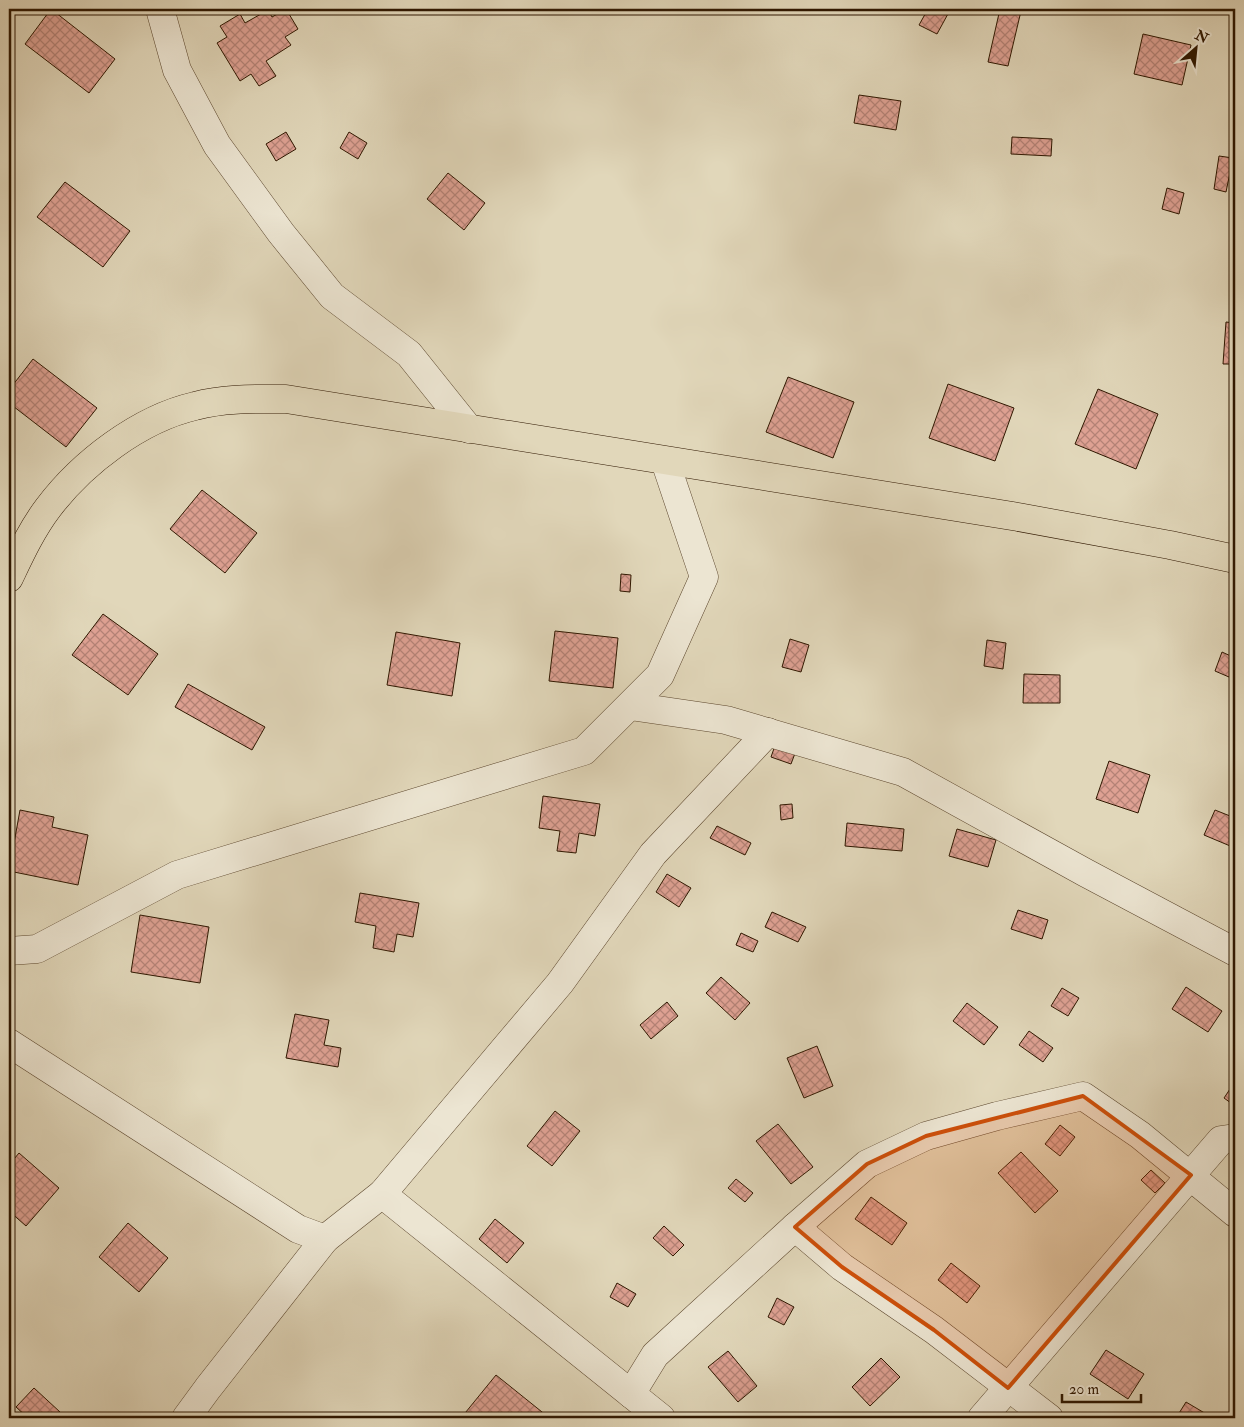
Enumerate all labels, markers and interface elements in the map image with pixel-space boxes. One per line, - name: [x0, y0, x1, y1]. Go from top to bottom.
- north arrow: [1172, 22, 1222, 72]
- text: N: [1191, 26, 1212, 47]
- scale bar: [1062, 1372, 1140, 1404]
- text: 20 m: [1069, 1380, 1099, 1399]

